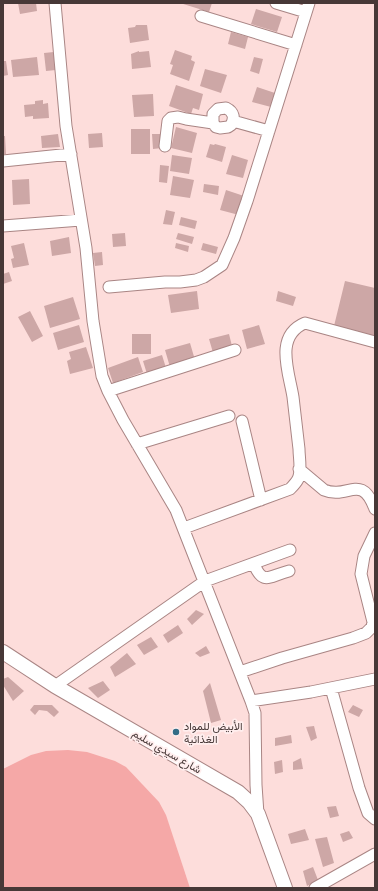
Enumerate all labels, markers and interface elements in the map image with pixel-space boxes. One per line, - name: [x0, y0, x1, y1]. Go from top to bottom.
- place label: الأبيض للمواد الغذائية: [184, 719, 243, 746]
- street label: شارع سيدي سليم: [129, 726, 204, 779]
- marker: الأبيض للمواد الغذائية: [171, 727, 181, 737]

